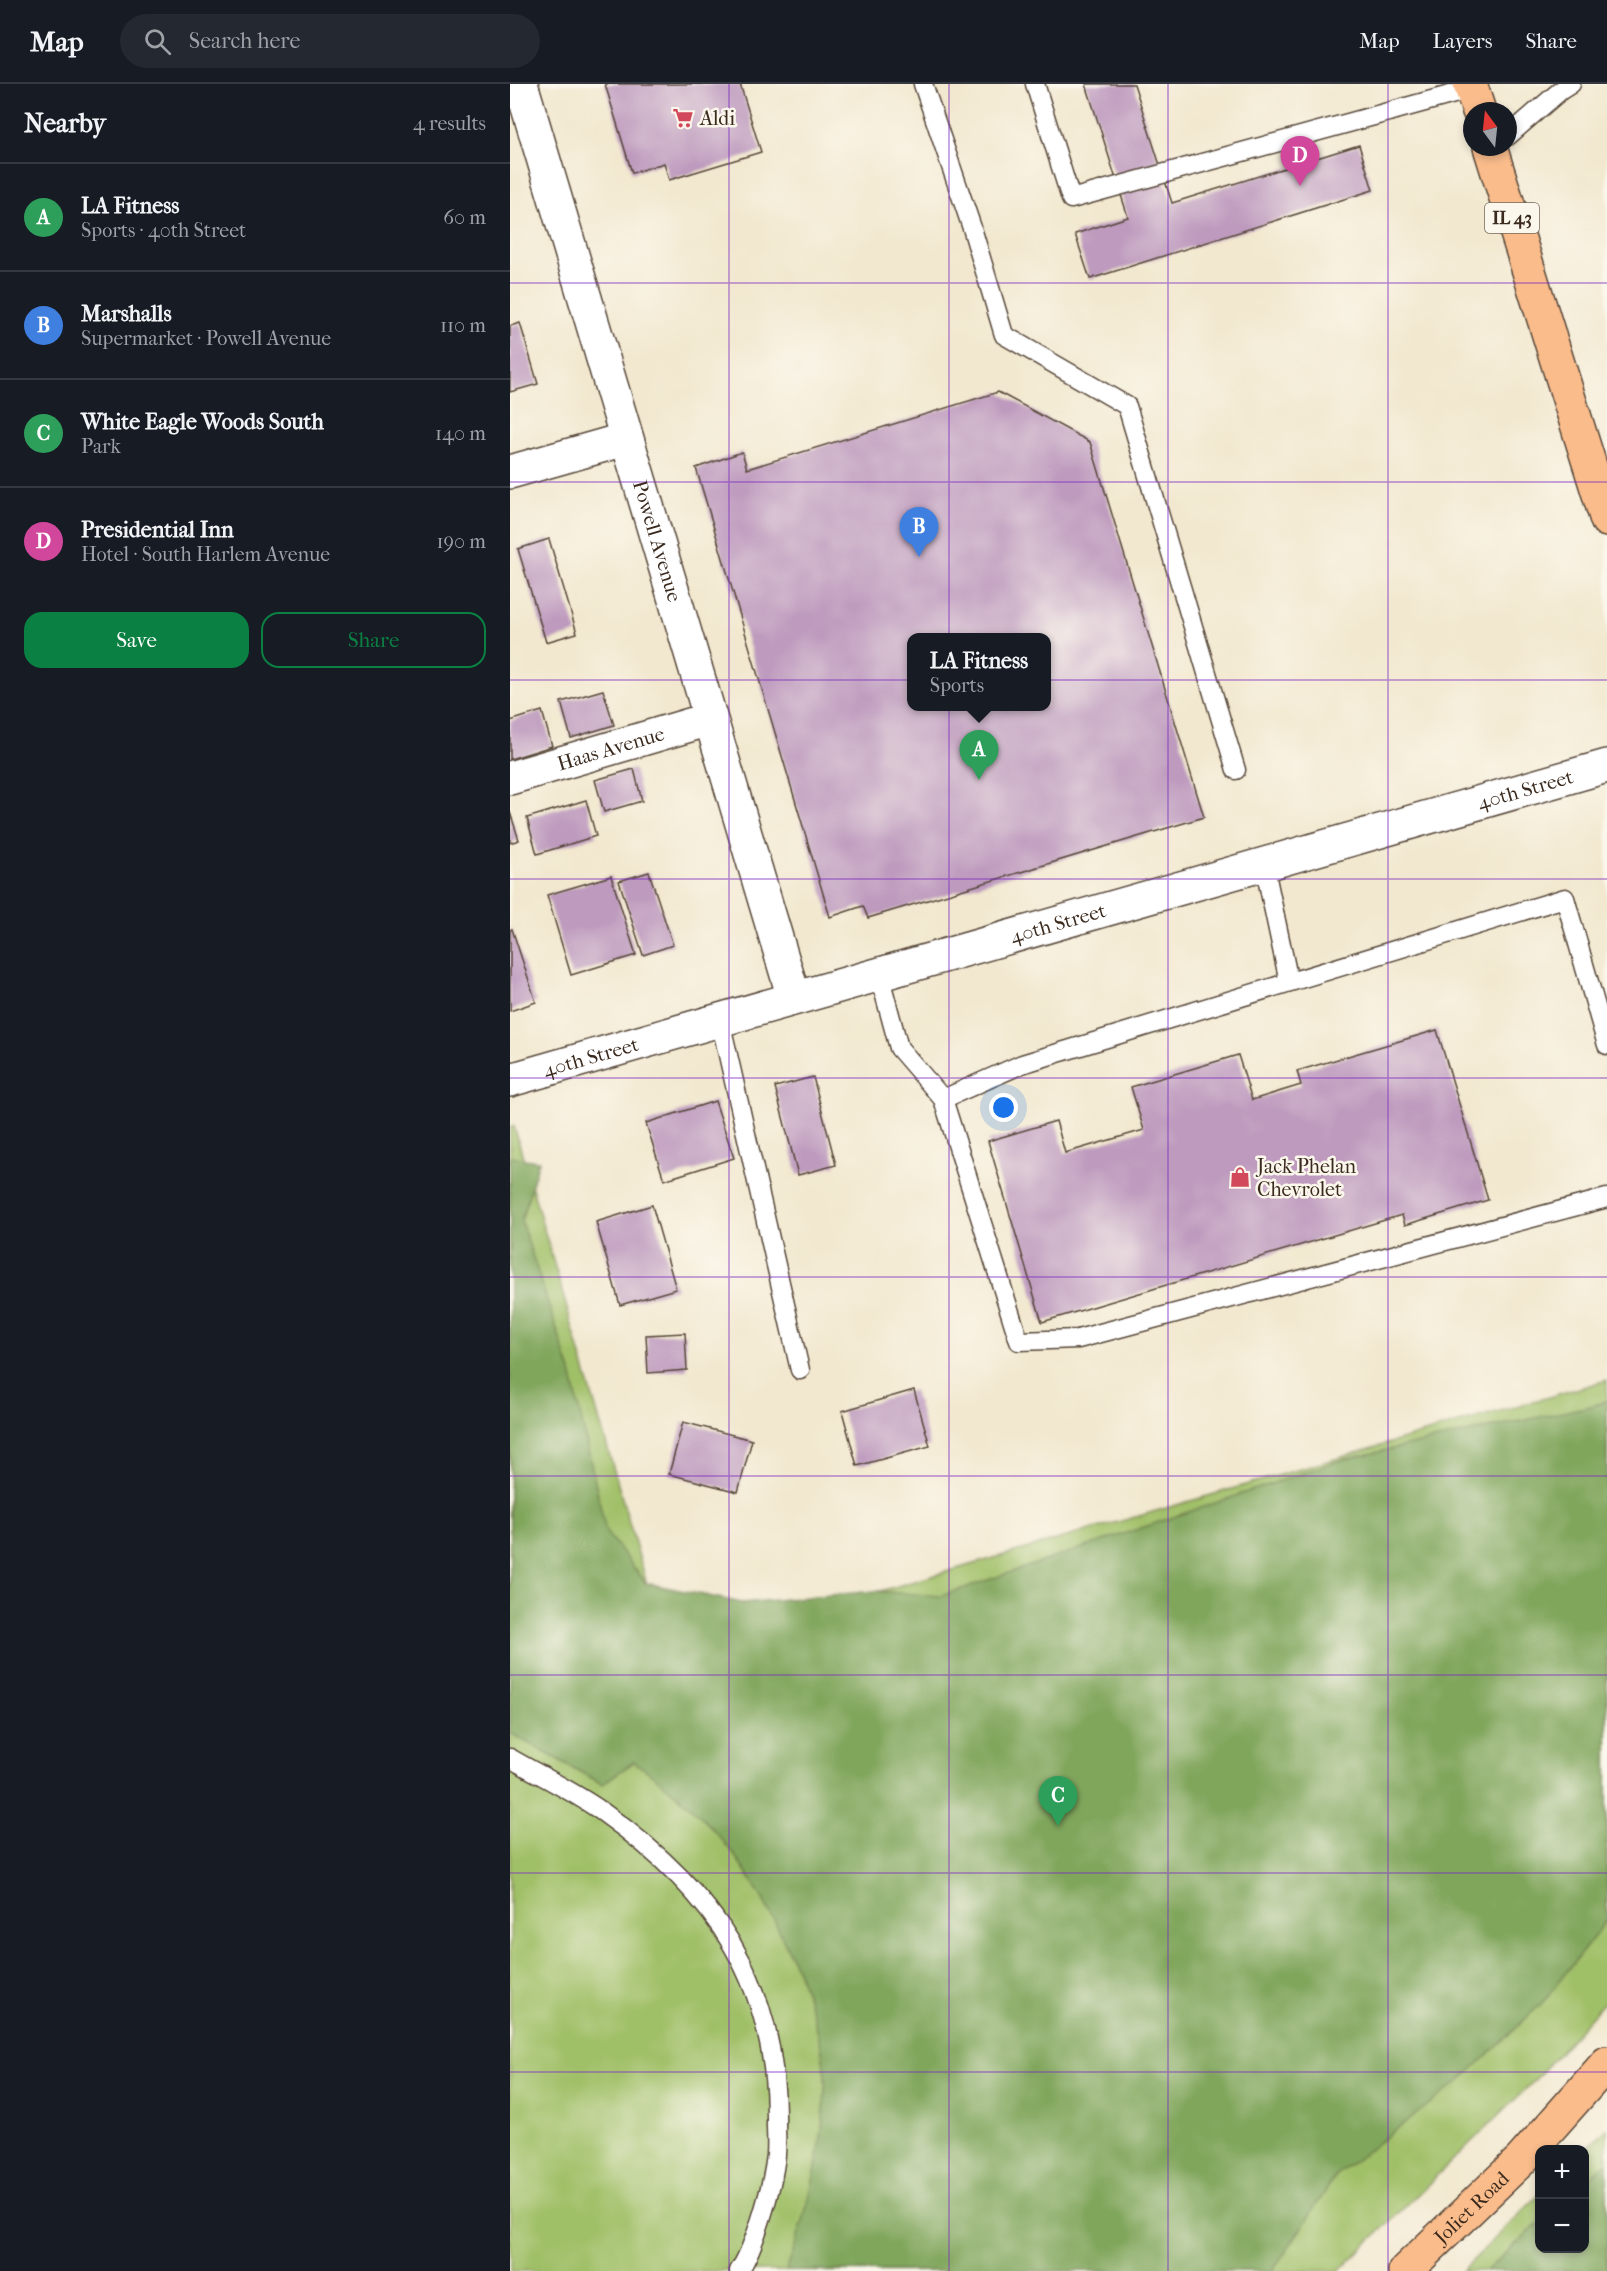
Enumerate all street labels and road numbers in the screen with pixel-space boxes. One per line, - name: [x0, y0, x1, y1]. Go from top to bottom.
- road number: IL 43: [1485, 203, 1539, 233]
- street label: Powell Avenue: [629, 478, 687, 605]
- street label: Haas Avenue: [554, 722, 667, 775]
- street label: 40th Street: [1475, 765, 1576, 814]
- street label: 40th Street: [1008, 899, 1108, 948]
- street label: 40th Street: [540, 1032, 641, 1081]
- street label: Joliet Road: [1428, 2166, 1514, 2250]

